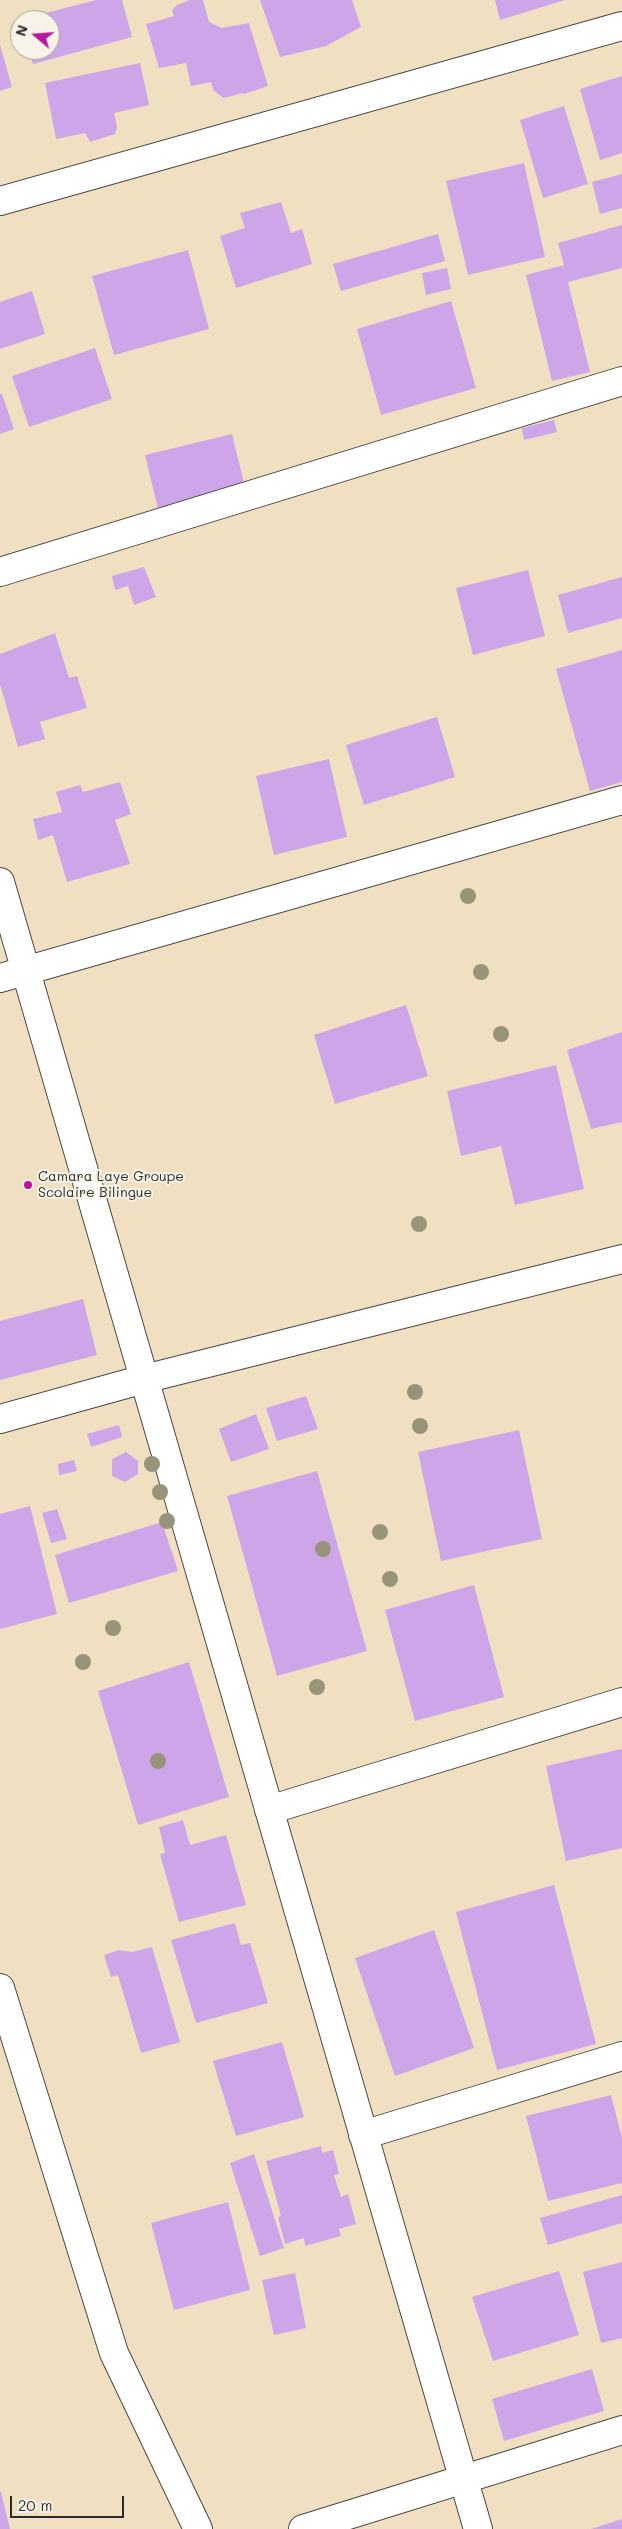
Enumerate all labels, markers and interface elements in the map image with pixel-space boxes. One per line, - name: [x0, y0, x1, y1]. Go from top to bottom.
- north arrow: [10, 10, 60, 60]
- text: N: [11, 23, 32, 39]
- place label: Camara Laye Groupe Scolaire Bilingue: [38, 1169, 184, 1202]
- marker: Camara Laye Groupe Scolaire Bilingue: [22, 1179, 34, 1191]
- scale bar: [12, 2486, 126, 2518]
- text: 20 m: [18, 2495, 52, 2515]

